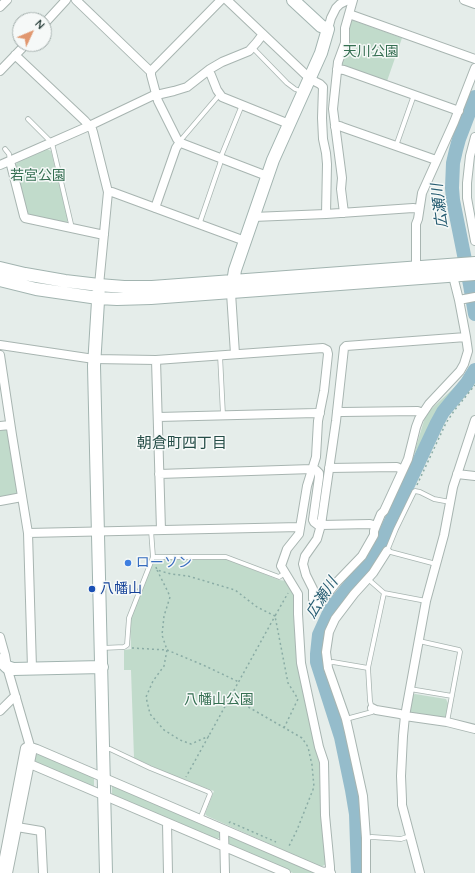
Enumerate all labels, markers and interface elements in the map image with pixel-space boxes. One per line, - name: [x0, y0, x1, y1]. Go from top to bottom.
- north arrow: [12, 12, 52, 52]
- text: N: [32, 17, 48, 32]
- park label: 天川公園: [343, 44, 399, 60]
- park label: 若宮公園: [10, 168, 66, 184]
- water label: 広瀬川: [428, 183, 452, 229]
- district label: 朝倉町四丁目: [137, 434, 227, 452]
- place label: ローソン: [136, 555, 192, 571]
- marker: ローソン: [123, 558, 133, 568]
- water label: 広瀬川: [302, 574, 342, 622]
- place label: 八幡山: [100, 581, 142, 597]
- marker: 八幡山: [87, 584, 97, 594]
- park label: 八幡山公園: [184, 692, 254, 708]

